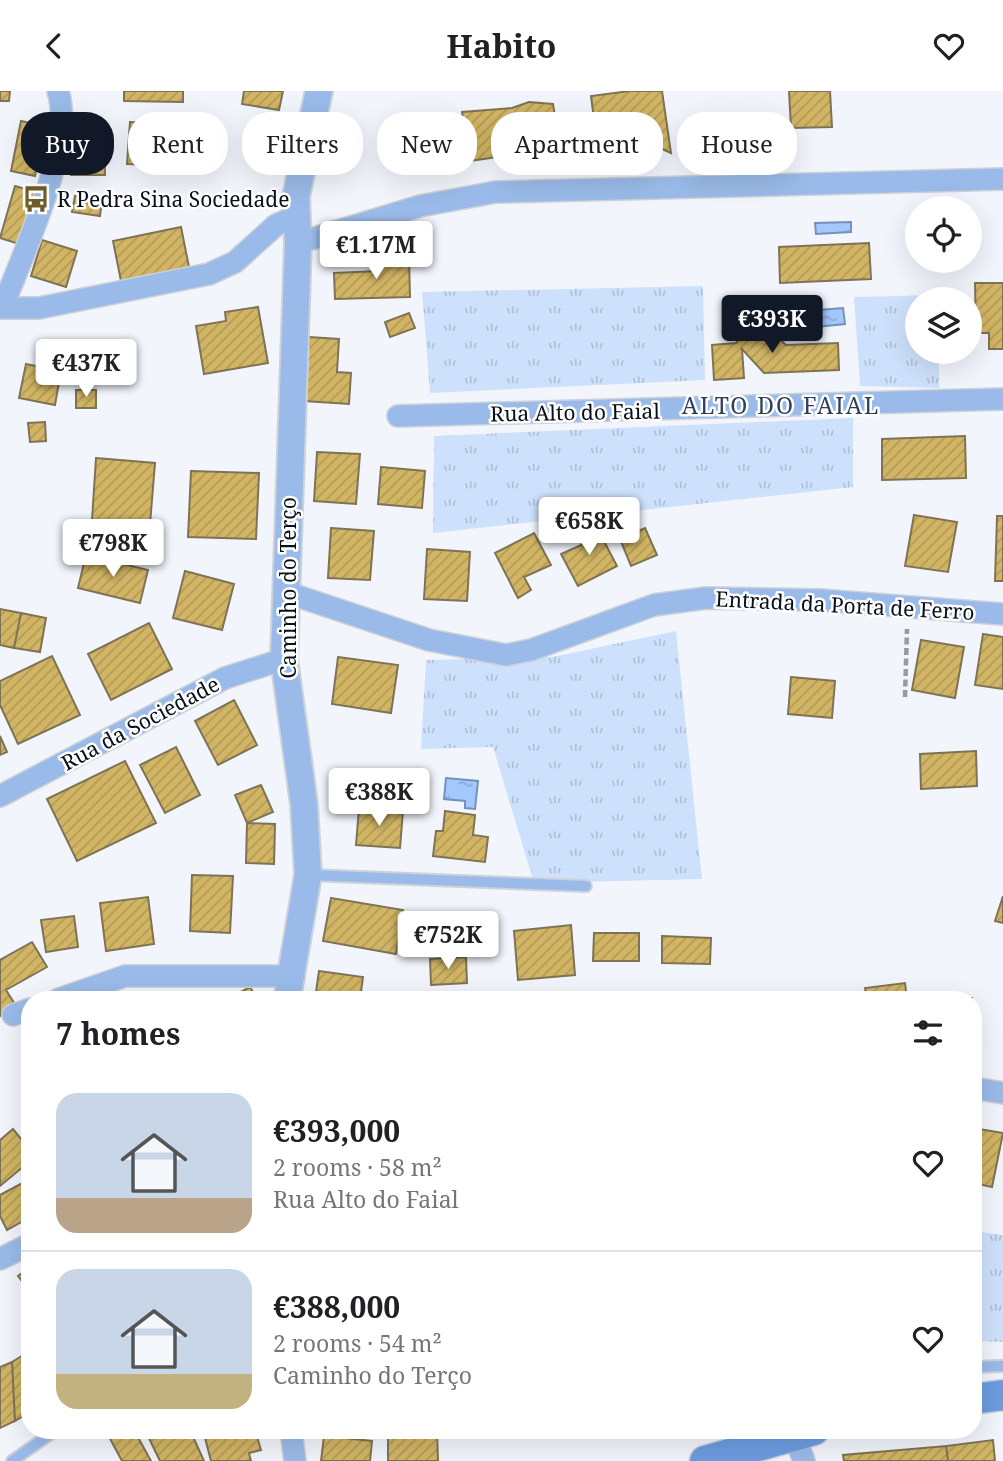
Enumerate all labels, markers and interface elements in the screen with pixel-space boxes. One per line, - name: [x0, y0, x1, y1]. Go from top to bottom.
- text: Habito: [446, 24, 557, 67]
- icon: back: [35, 27, 73, 65]
- icon: heart: [930, 27, 968, 65]
- chip: Buy: [21, 112, 114, 175]
- chip: Rent: [128, 112, 228, 175]
- chip: Filters: [242, 112, 363, 175]
- chip: New: [377, 112, 477, 175]
- chip: Apartment: [491, 112, 663, 175]
- chip: House: [677, 112, 797, 175]
- bus stop icon: R Pedra Sina Sociedade: [21, 184, 51, 214]
- place label: R Pedra Sina Sociedade: [57, 185, 289, 213]
- map controls: [905, 196, 982, 364]
- button: locate: [905, 196, 982, 273]
- pin: €1.17M: [319, 221, 433, 281]
- text: €1.17M: [336, 228, 416, 260]
- button: layers: [905, 287, 982, 364]
- pin: €393K: [723, 295, 821, 355]
- text: €393K: [738, 302, 806, 334]
- pin: €437K: [37, 339, 135, 399]
- text: €437K: [52, 346, 120, 378]
- district label: ALTO DO FAIAL: [682, 389, 880, 421]
- street label: Rua Alto do Faial: [490, 397, 661, 427]
- street label: Caminho do Terço: [274, 497, 302, 679]
- pin: €658K: [540, 497, 638, 557]
- text: €658K: [555, 504, 623, 536]
- pin: €798K: [64, 519, 162, 579]
- text: €798K: [79, 526, 147, 558]
- street label: Entrada da Porta de Ferro: [715, 584, 975, 626]
- street label: Rua da Sociedade: [56, 670, 224, 776]
- pin: €388K: [330, 769, 428, 828]
- text: €388K: [345, 775, 413, 807]
- pin: €752K: [399, 911, 497, 971]
- text: €752K: [414, 918, 482, 950]
- text: 7 homes: [56, 1013, 180, 1054]
- icon: filters: [909, 1014, 947, 1052]
- text: €393,000: [273, 1110, 400, 1151]
- icon: home: [112, 1121, 196, 1205]
- icon: heart: [909, 1144, 947, 1182]
- text: 2 rooms · 58 m²: [273, 1151, 442, 1183]
- text: Rua Alto do Faial: [273, 1183, 459, 1215]
- text: €388,000: [273, 1286, 400, 1327]
- icon: home: [112, 1297, 196, 1381]
- icon: heart: [909, 1320, 947, 1358]
- text: 2 rooms · 54 m²: [273, 1327, 442, 1359]
- text: Caminho do Terço: [273, 1359, 472, 1391]

